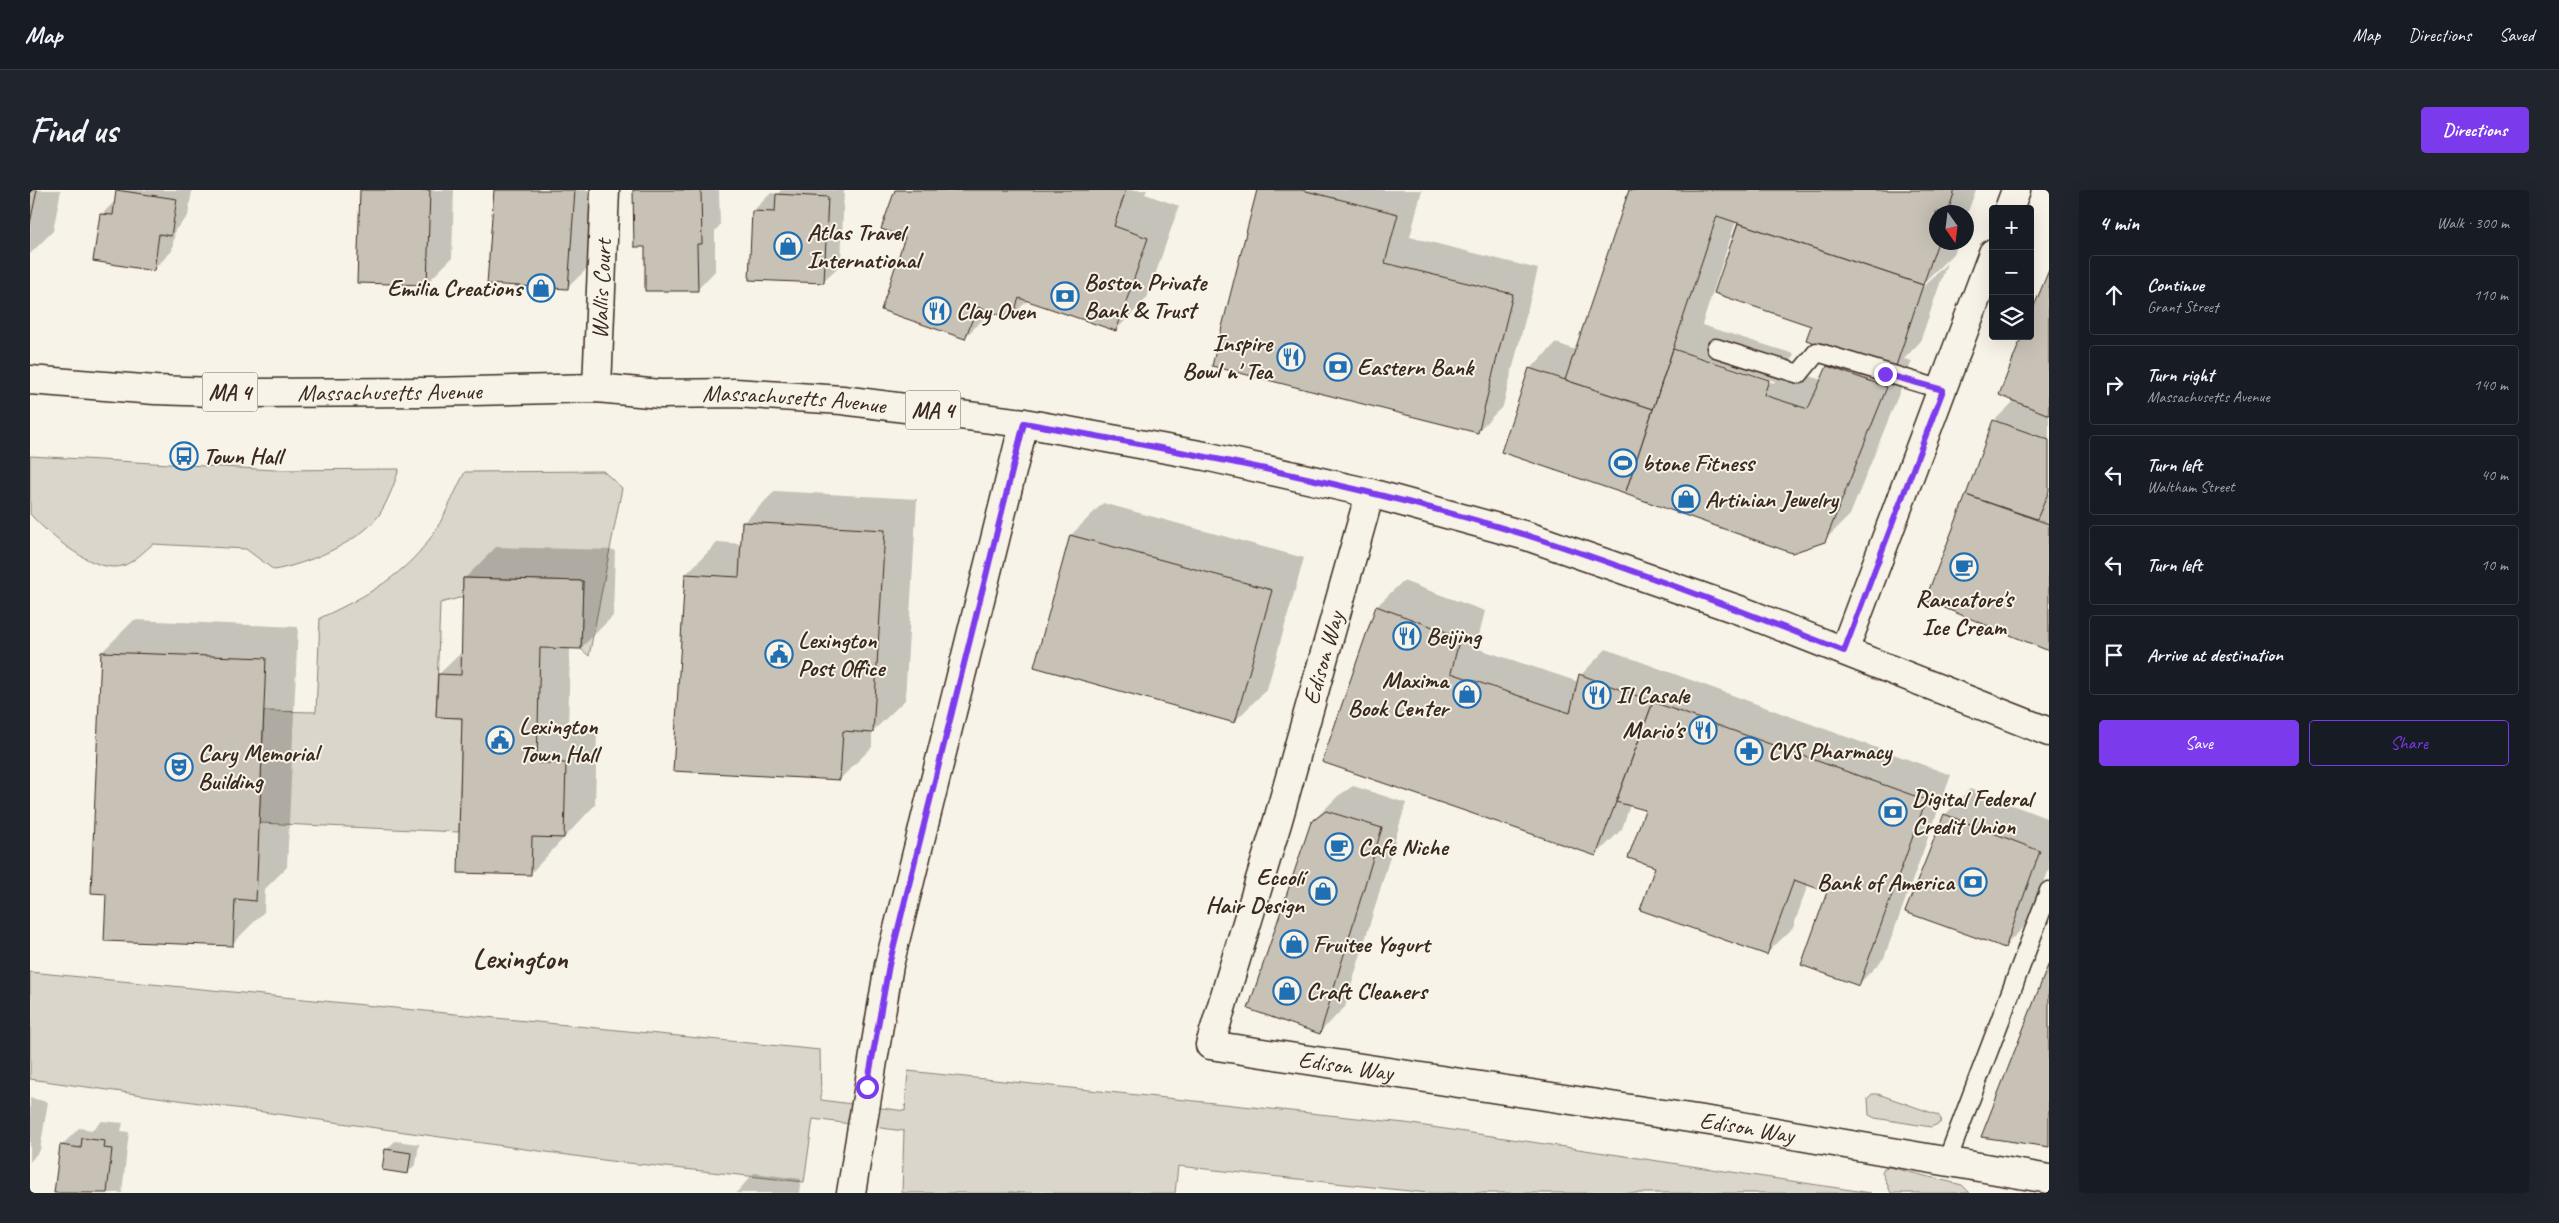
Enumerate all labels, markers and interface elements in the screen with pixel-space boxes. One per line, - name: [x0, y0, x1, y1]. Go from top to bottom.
- text: Map: [25, 20, 62, 50]
- text: Map: [2353, 24, 2380, 46]
- text: Directions: [2408, 24, 2471, 46]
- text: Saved: [2499, 24, 2534, 46]
- button: Directions: [2421, 107, 2529, 153]
- text: Find us: [30, 108, 117, 153]
- north arrow: [1929, 205, 1974, 250]
- map controls: [1989, 205, 2034, 340]
- button: +: [1989, 205, 2034, 250]
- text: 4 min: [2099, 210, 2139, 236]
- text: Walk · 300 m: [2437, 213, 2509, 233]
- place label: Atlas Travel International: [807, 217, 924, 275]
- shop icon: Atlas Travel International: [773, 231, 803, 261]
- street label: Wallis Court: [584, 237, 618, 339]
- button: −: [1989, 250, 2034, 295]
- place label: Boston Private Bank & Trust: [1084, 267, 1208, 325]
- place label: Emilia Creations: [387, 273, 525, 303]
- shop icon: Emilia Creations: [526, 273, 556, 303]
- text: Continue: [2147, 273, 2204, 297]
- bank icon: Boston Private Bank & Trust: [1050, 281, 1080, 311]
- icon: ahead: [2100, 281, 2128, 309]
- text: 110 m: [2474, 285, 2508, 305]
- button: layers: [1989, 295, 2034, 340]
- restaurant icon: Clay Oven: [922, 296, 952, 326]
- place label: Clay Oven: [956, 296, 1037, 326]
- text: Grant Street: [2147, 297, 2218, 317]
- place label: Inspire Bowl n' Tea: [1182, 328, 1274, 386]
- restaurant icon: Inspire Bowl n' Tea: [1276, 342, 1306, 372]
- bank icon: Eastern Bank: [1323, 352, 1353, 382]
- place label: Eastern Bank: [1357, 352, 1475, 382]
- route end: [1874, 363, 1897, 386]
- text: Turn right: [2147, 363, 2214, 387]
- icon: right: [2100, 371, 2128, 399]
- road number: MA 4: [202, 372, 258, 412]
- text: 140 m: [2474, 375, 2508, 395]
- street label: Massachusetts Avenue: [297, 376, 484, 408]
- street label: Massachusetts Avenue: [702, 378, 890, 421]
- text: Massachusetts Avenue: [2147, 387, 2270, 407]
- road number: MA 4: [906, 390, 960, 430]
- bus stop icon: Town Hall: [169, 441, 199, 471]
- place label: Town Hall: [203, 441, 286, 471]
- sports icon: btone Fitness: [1608, 448, 1638, 478]
- place label: btone Fitness: [1642, 448, 1756, 478]
- text: Turn left: [2147, 453, 2202, 477]
- icon: left: [2100, 461, 2128, 489]
- text: 40 m: [2481, 465, 2508, 485]
- text: Waltham Street: [2147, 477, 2235, 497]
- shop icon: Artinian Jewelry: [1671, 484, 1701, 514]
- place label: Artinian Jewelry: [1705, 484, 1840, 514]
- icon: left: [2100, 551, 2128, 579]
- cafe icon: Rancatore's Ice Cream: [1949, 552, 1979, 582]
- text: Turn left: [2147, 553, 2202, 577]
- text: 10 m: [2481, 555, 2508, 575]
- place label: Rancatore's Ice Cream: [1915, 584, 2015, 642]
- street label: Edison Way: [1295, 606, 1351, 708]
- restaurant icon: Beijing: [1392, 621, 1422, 651]
- place label: Beijing: [1426, 621, 1483, 651]
- place label: Lexington Post Office: [798, 625, 886, 683]
- public building icon: Lexington Post Office: [764, 639, 794, 669]
- icon: arrive: [2100, 641, 2128, 669]
- text: Arrive at destination: [2147, 643, 2283, 667]
- place label: Maxima Book Center: [1348, 665, 1450, 723]
- shop icon: Maxima Book Center: [1452, 679, 1482, 709]
- restaurant icon: Il Casale: [1582, 680, 1612, 710]
- place label: Il Casale: [1616, 680, 1691, 710]
- place label: Lexington Town Hall: [519, 711, 602, 769]
- place label: Mario's: [1623, 715, 1687, 745]
- restaurant icon: Mario's: [1688, 715, 1718, 745]
- button: Save: [2099, 720, 2299, 766]
- button: Share: [2309, 720, 2509, 766]
- public building icon: Lexington Town Hall: [485, 725, 515, 755]
- pharmacy icon: CVS Pharmacy: [1734, 736, 1764, 766]
- place label: CVS Pharmacy: [1768, 736, 1893, 766]
- place label: Cary Memorial Building: [198, 738, 323, 796]
- theatre icon: Cary Memorial Building: [164, 752, 194, 782]
- place label: Digital Federal Credit Union: [1912, 783, 2037, 841]
- bank icon: Digital Federal Credit Union: [1878, 797, 1908, 827]
- cafe icon: Cafe Niche: [1324, 832, 1354, 862]
- place label: Cafe Niche: [1358, 832, 1449, 862]
- place label: Eccolí Hair Design: [1205, 862, 1309, 920]
- place label: Bank of America: [1817, 867, 1956, 897]
- bank icon: Bank of America: [1958, 867, 1988, 897]
- shop icon: Eccolí Hair Design: [1308, 876, 1338, 906]
- shop icon: Fruitee Yogurt: [1279, 929, 1309, 959]
- place label: Fruitee Yogurt: [1313, 929, 1433, 959]
- district label: Lexington: [473, 940, 568, 977]
- shop icon: Craft Cleaners: [1272, 976, 1302, 1006]
- place label: Craft Cleaners: [1306, 976, 1429, 1006]
- street label: Edison Way: [1296, 1044, 1397, 1088]
- route start: [856, 1076, 879, 1099]
- street label: Edison Way: [1698, 1105, 1798, 1150]

